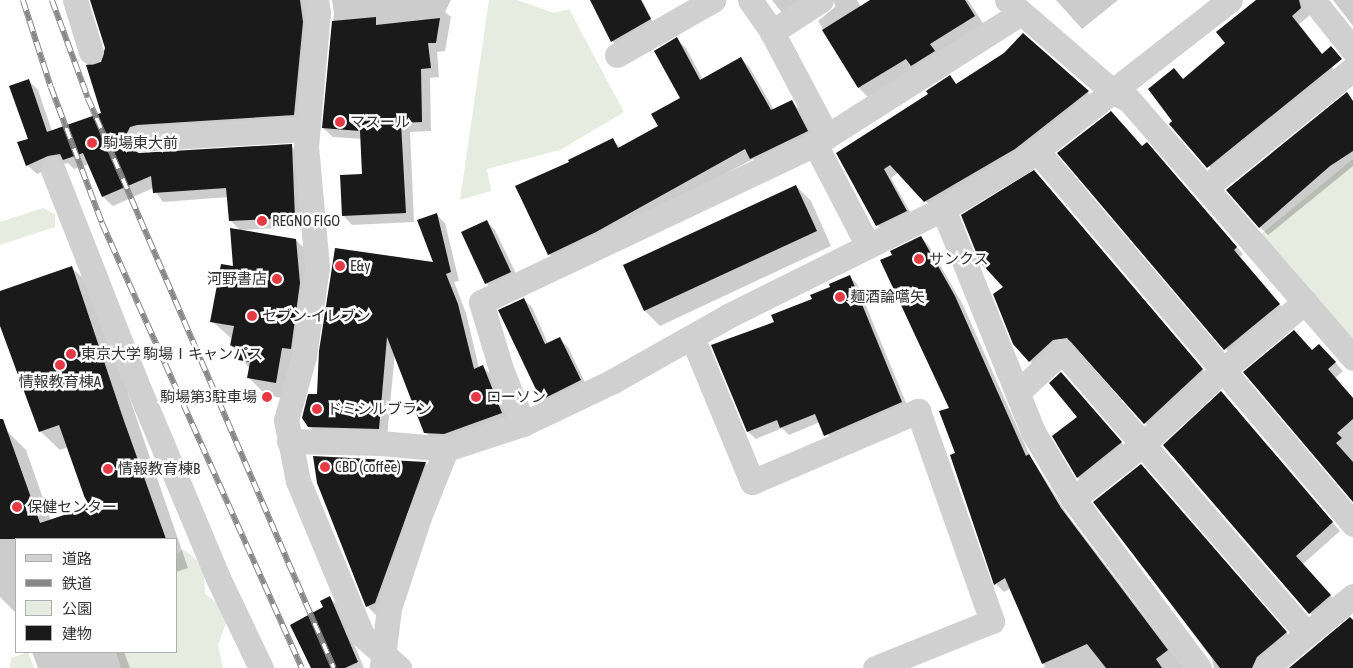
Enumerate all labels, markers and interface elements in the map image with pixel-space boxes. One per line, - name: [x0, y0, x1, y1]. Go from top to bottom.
- place label: マスール: [350, 113, 410, 131]
- marker: マスール: [334, 116, 346, 128]
- place label: 駒場東大前: [103, 134, 178, 152]
- marker: 駒場東大前: [85, 136, 99, 150]
- place label: REGNO FIGO: [272, 212, 340, 230]
- marker: REGNO FIGO: [256, 215, 268, 227]
- place label: サンクス: [929, 250, 989, 268]
- marker: サンクス: [913, 253, 925, 265]
- place label: E&y: [350, 257, 370, 275]
- marker: E&y: [334, 260, 346, 272]
- place label: 河野書店: [207, 270, 267, 288]
- marker: 河野書店: [271, 273, 283, 285]
- place label: 麺酒論嚆矢: [850, 288, 925, 306]
- marker: 麺酒論嚆矢: [834, 291, 846, 303]
- place label: セブン-イレブン: [262, 307, 371, 325]
- marker: セブン-イレブン: [246, 310, 258, 322]
- place label: 東京大学 駒場Ⅰキャンパス: [81, 345, 263, 363]
- marker: 東京大学 駒場Ⅰキャンパス: [65, 348, 77, 360]
- marker: 情報教育棟A: [54, 359, 66, 371]
- place label: 情報教育棟A: [19, 373, 101, 391]
- place label: 駒場第3駐車場: [160, 388, 257, 406]
- place label: ローソン: [486, 388, 546, 406]
- marker: 駒場第3駐車場: [261, 391, 273, 403]
- marker: ローソン: [470, 391, 482, 403]
- place label: ドミシルブラン: [327, 400, 432, 418]
- marker: ドミシルブラン: [311, 403, 323, 415]
- place label: CBD (coffee): [335, 458, 401, 476]
- place label: 情報教育棟B: [118, 460, 200, 478]
- marker: CBD (coffee): [319, 461, 331, 473]
- marker: 情報教育棟B: [102, 463, 114, 475]
- place label: 保健センター: [27, 498, 117, 516]
- marker: 保健センター: [11, 501, 23, 513]
- legend: [15, 538, 178, 653]
- text: 道路: [62, 550, 92, 567]
- text: 鉄道: [62, 575, 92, 592]
- text: 公園: [62, 600, 92, 617]
- text: 建物: [62, 625, 92, 642]

